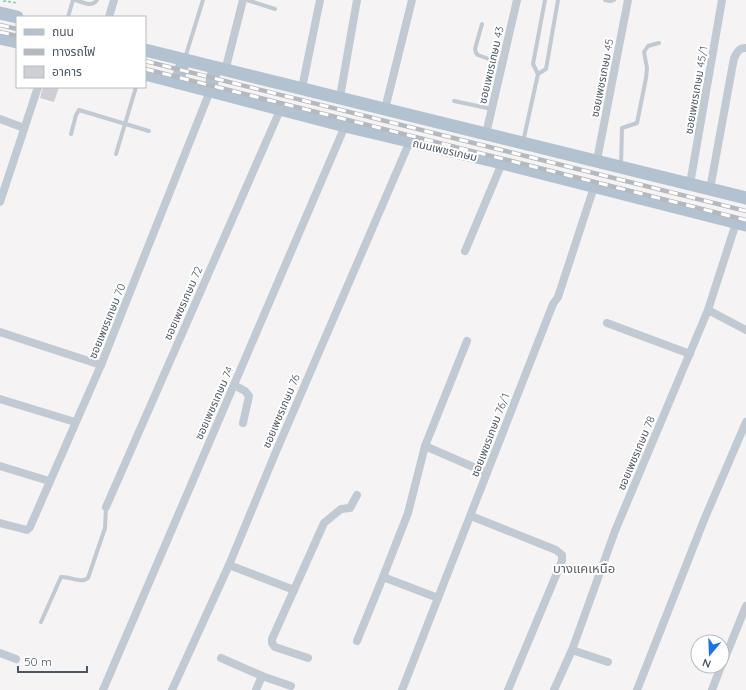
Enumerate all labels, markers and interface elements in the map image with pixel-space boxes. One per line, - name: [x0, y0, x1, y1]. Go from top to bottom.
- legend: [16, 16, 146, 88]
- text: ถนน: [52, 24, 74, 39]
- street label: ซอยเพชรเกษม 43: [475, 25, 507, 105]
- street label: ซอยเพชรเกษม 45: [588, 38, 616, 118]
- text: ทางรถไฟ: [52, 44, 95, 59]
- street label: ซอยเพชรเกษม 45/1: [681, 45, 711, 135]
- text: อาคาร: [52, 64, 82, 79]
- street label: ถนนเพชรเกษม: [411, 136, 479, 164]
- street label: ซอยเพชรเกษม 72: [160, 264, 206, 342]
- street label: ซอยเพชรเกษม 70: [86, 281, 128, 361]
- street label: ซอยเพชรเกษม 74: [192, 364, 236, 442]
- street label: ซอยเพชรเกษม 76: [259, 372, 303, 450]
- street label: ซอยเพชรเกษม 76/1: [468, 391, 512, 479]
- street label: ซอยเพชรเกษม 78: [614, 414, 658, 492]
- district label: บางแคเหนือ: [553, 560, 615, 576]
- north arrow: [690, 634, 730, 674]
- scale bar: [18, 648, 87, 674]
- text: 50 m: [24, 654, 52, 669]
- text: N: [701, 656, 713, 671]

